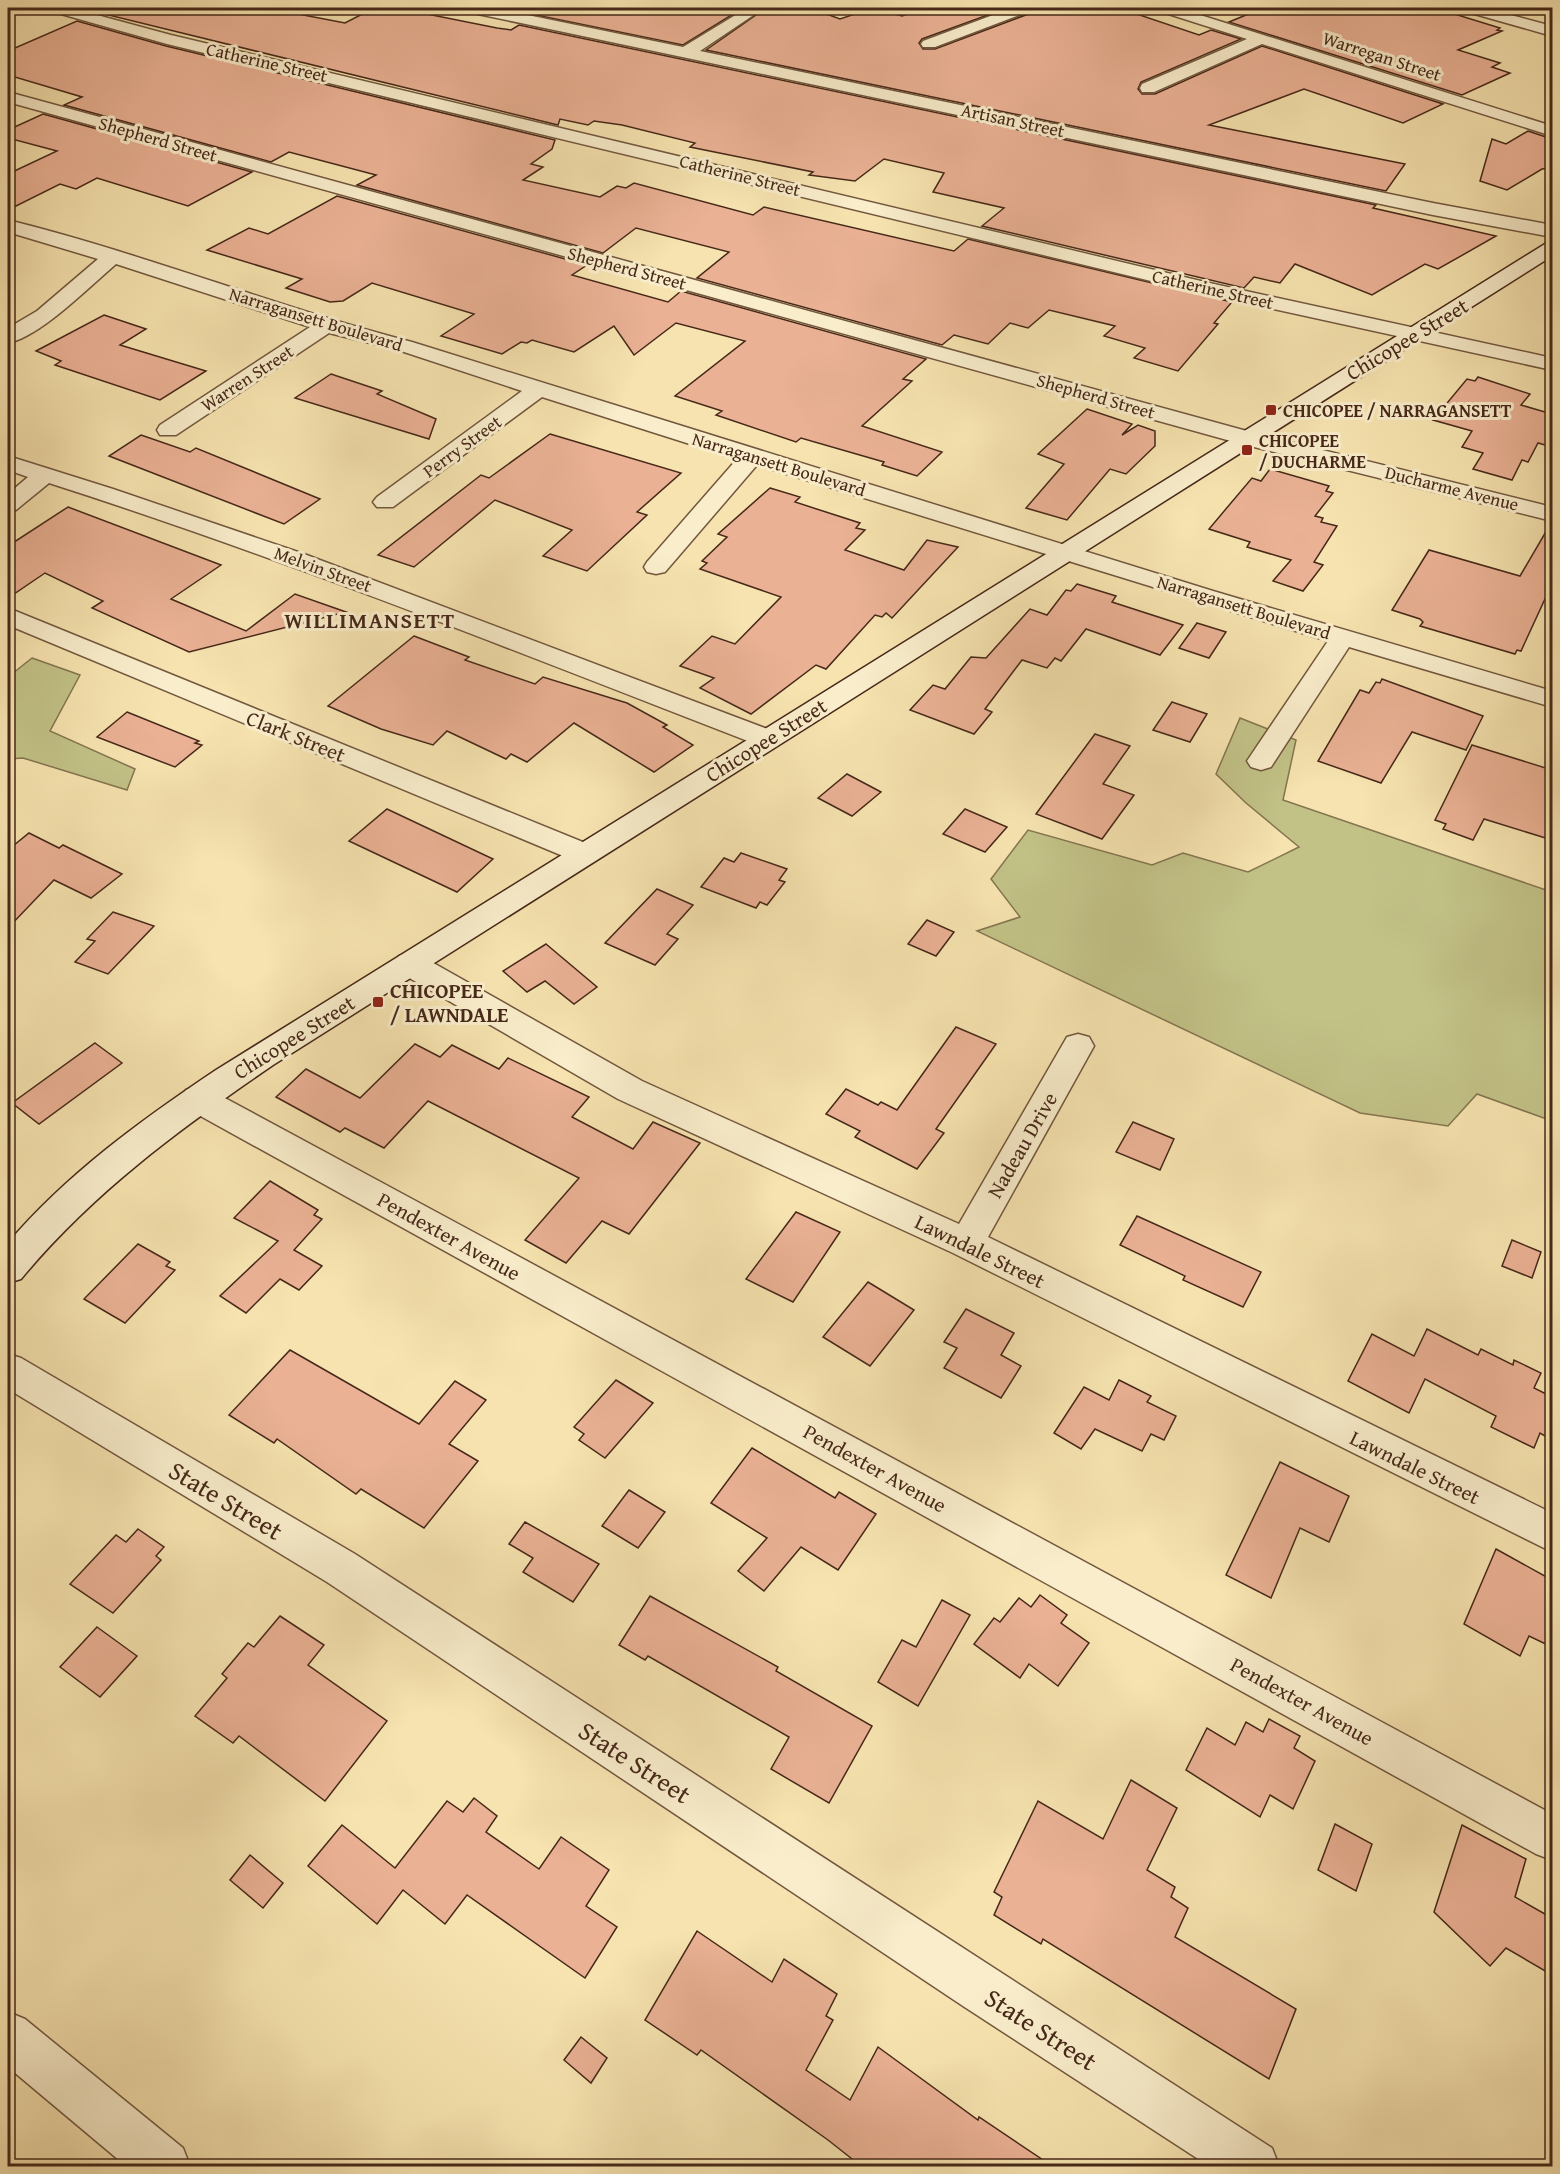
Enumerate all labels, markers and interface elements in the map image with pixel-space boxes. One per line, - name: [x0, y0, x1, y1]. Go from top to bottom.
- street label: Warregan Street: [1319, 24, 1445, 88]
- street label: Catherine Street: [204, 35, 331, 89]
- street label: Artisan Street: [959, 96, 1068, 144]
- street label: Shepherd Street: [96, 109, 221, 169]
- street label: Catherine Street: [677, 147, 804, 203]
- street label: Shepherd Street: [565, 239, 690, 297]
- street label: Catherine Street: [1150, 262, 1277, 316]
- street label: Narragansett Boulevard: [226, 280, 406, 358]
- street label: Chicopee Street: [1340, 290, 1475, 388]
- street label: Warren Street: [195, 338, 299, 418]
- street label: Shepherd Street: [1034, 366, 1159, 426]
- place label: CHICOPEE / NARRAGANSETT: [1283, 397, 1512, 424]
- marker: CHICOPEE / NARRAGANSETT: [1264, 403, 1278, 417]
- street label: Perry Street: [417, 408, 507, 484]
- street label: Narragansett Boulevard: [689, 425, 869, 503]
- place label: CHICOPEE / DUCHARME: [1259, 427, 1366, 475]
- marker: CHICOPEE / DUCHARME: [1240, 443, 1254, 457]
- street label: Ducharme Avenue: [1382, 458, 1522, 518]
- street label: Melvin Street: [271, 539, 376, 599]
- street label: Narragansett Boulevard: [1154, 568, 1334, 646]
- district label: WILLIMANSETT: [284, 604, 456, 636]
- street label: Chicopee Street: [699, 690, 833, 790]
- street label: Clark Street: [242, 702, 351, 770]
- place label: CHICOPEE / LAWNDALE: [390, 975, 508, 1030]
- street label: Chicopee Street: [227, 987, 361, 1087]
- marker: CHICOPEE / LAWNDALE: [371, 995, 385, 1009]
- street label: Nadeau Drive: [979, 1086, 1065, 1204]
- street label: Pendexter Avenue: [372, 1184, 526, 1288]
- street label: Lawndale Street: [910, 1206, 1051, 1296]
- street label: Pendexter Avenue: [798, 1416, 952, 1520]
- street label: Lawndale Street: [1345, 1422, 1486, 1512]
- street label: State Street: [162, 1451, 290, 1549]
- street label: Pendexter Avenue: [1225, 1649, 1379, 1753]
- street label: State Street: [571, 1711, 699, 1813]
- street label: State Street: [977, 1978, 1105, 2080]

